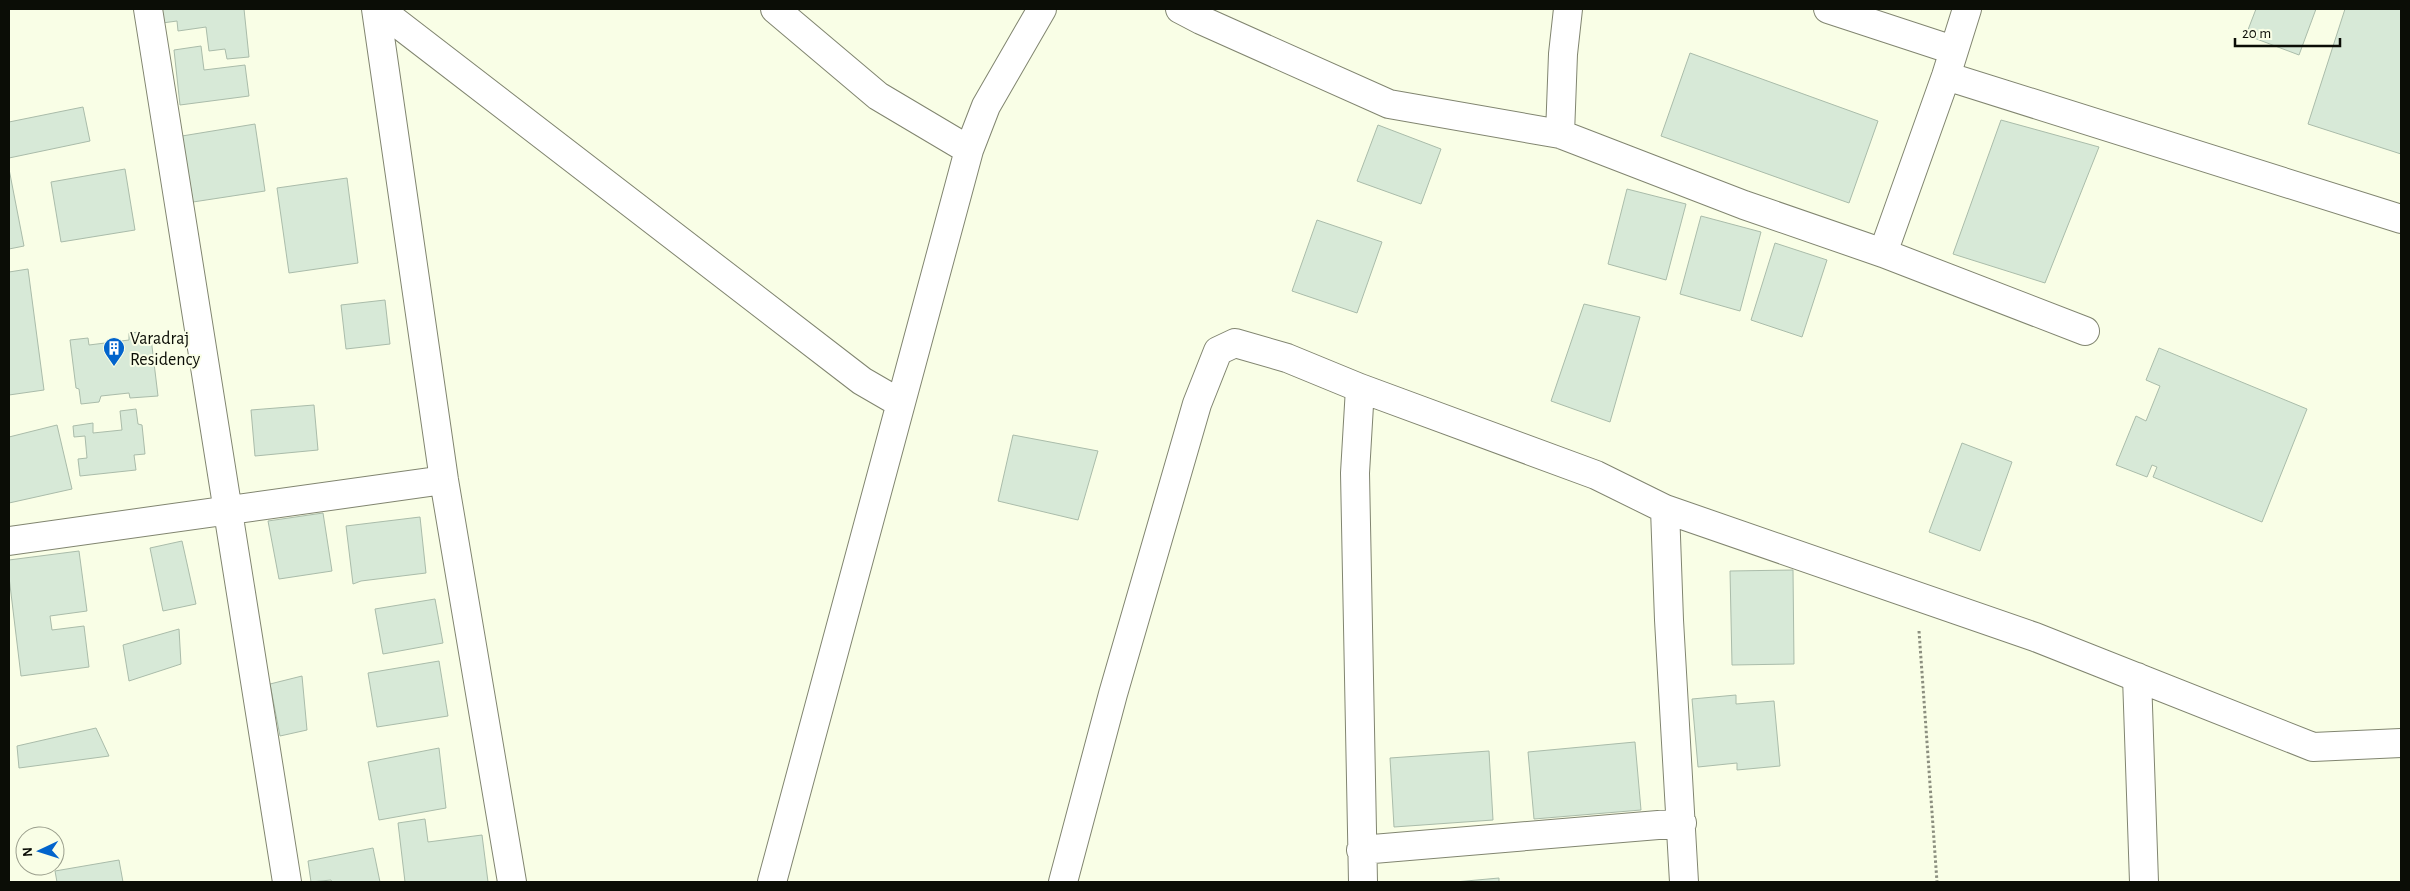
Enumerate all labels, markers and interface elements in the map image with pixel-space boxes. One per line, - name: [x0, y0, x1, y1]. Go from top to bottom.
- scale bar: [2235, 15, 2340, 47]
- text: 20 m: [2242, 26, 2271, 41]
- place label: Varadraj Residency: [130, 330, 200, 369]
- building icon: Varadraj Residency: [102, 336, 126, 367]
- north arrow: [15, 826, 65, 876]
- text: N: [21, 846, 35, 857]

